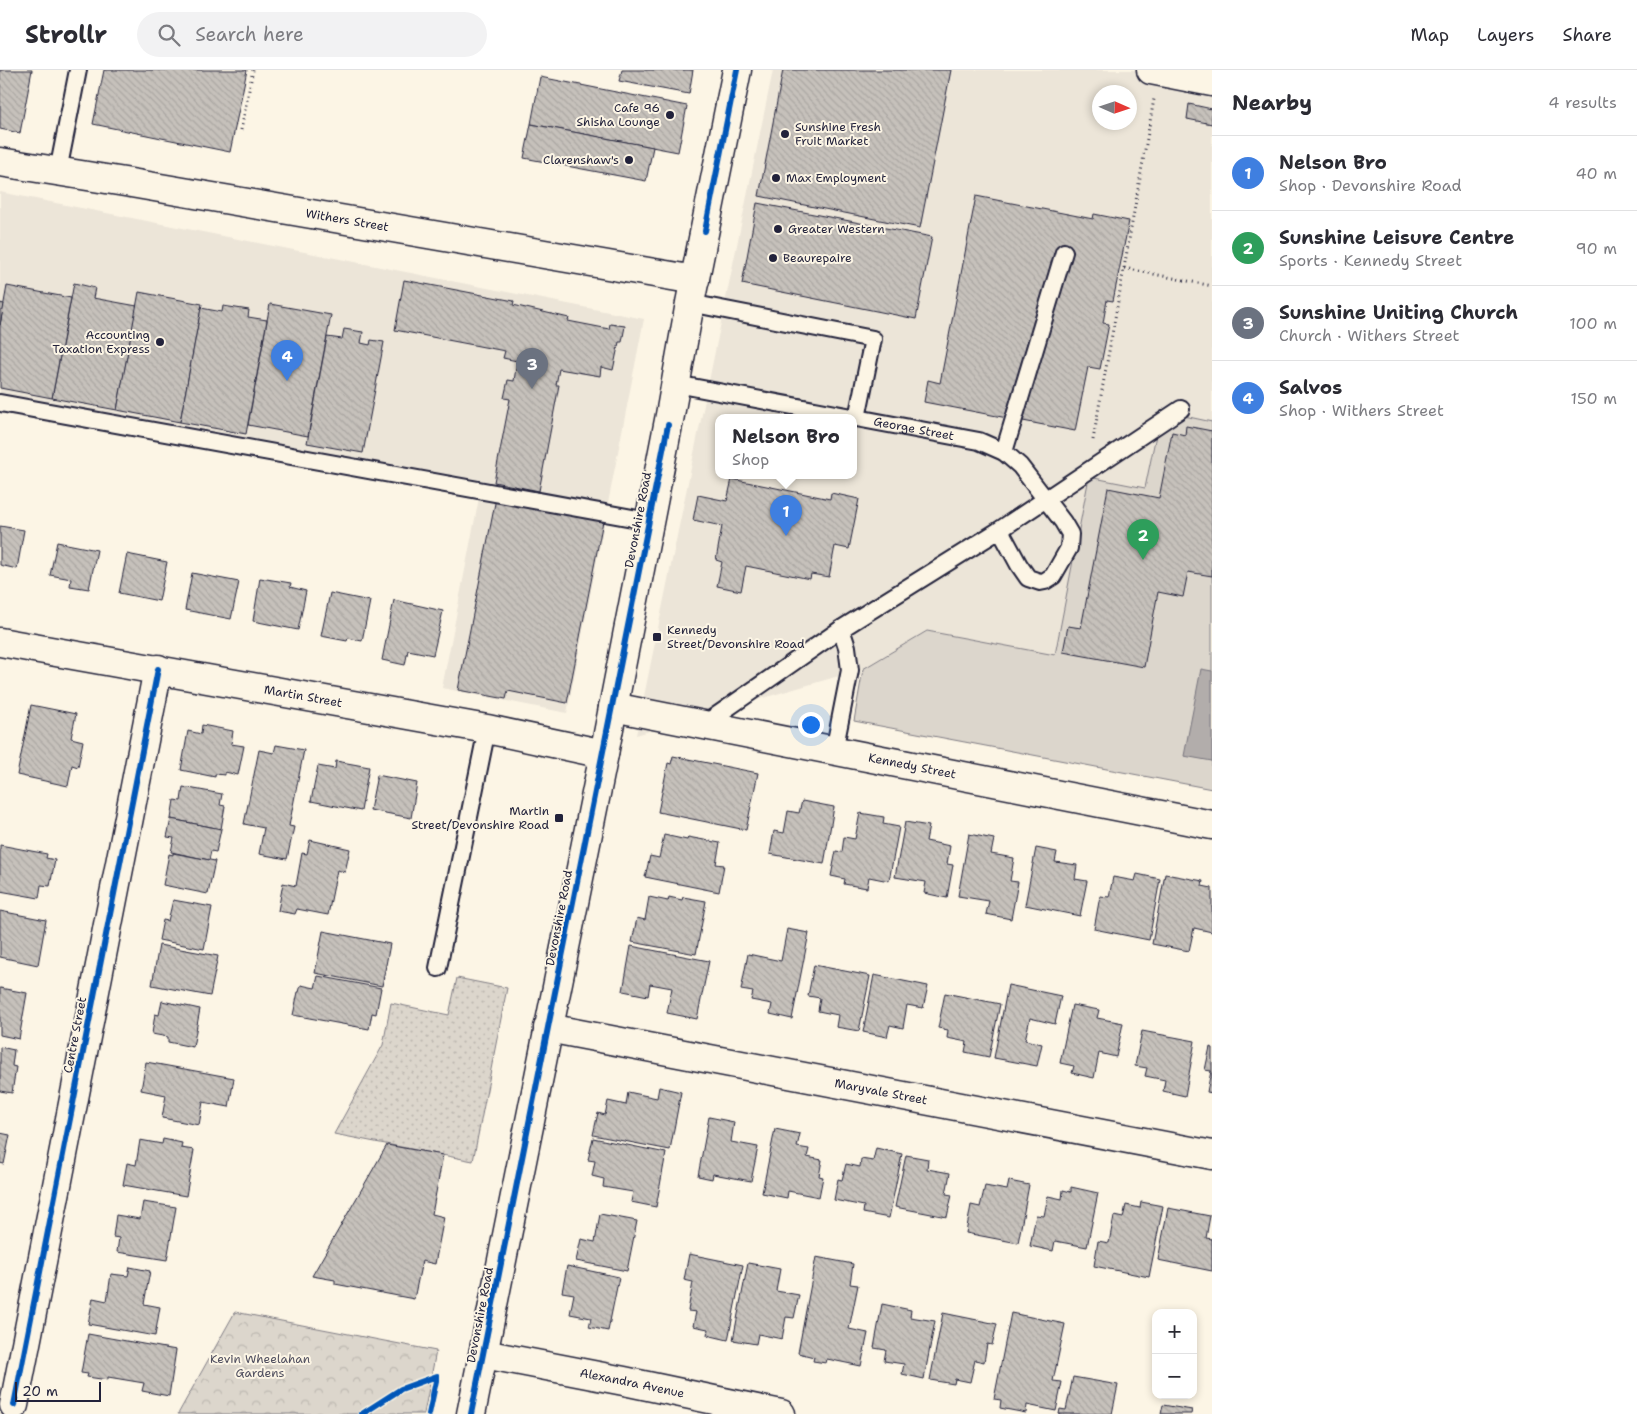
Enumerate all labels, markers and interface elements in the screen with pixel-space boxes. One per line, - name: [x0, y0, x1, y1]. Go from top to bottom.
- search box: [137, 12, 487, 57]
- text: Strollr: [25, 19, 107, 51]
- icon: search: [155, 21, 183, 49]
- text: Search here: [195, 22, 304, 47]
- text: Map: [1411, 23, 1449, 47]
- text: Layers: [1477, 23, 1534, 47]
- text: Share: [1562, 23, 1612, 47]
- north arrow: [1092, 85, 1137, 130]
- text: Nearby: [1232, 89, 1312, 117]
- text: 4 results: [1548, 92, 1617, 113]
- place label: Cafe 96 Shisha Lounge: [576, 100, 660, 130]
- marker: Cafe 96 Shisha Lounge: [664, 109, 676, 121]
- place label: Sunshine Fresh Fruit Market: [795, 119, 881, 149]
- marker: Sunshine Fresh Fruit Market: [779, 128, 791, 140]
- text: Nelson Bro: [1279, 150, 1387, 175]
- place label: Clarenshaw's: [543, 152, 619, 168]
- marker: Clarenshaw's: [623, 154, 635, 166]
- text: 1: [1244, 163, 1252, 184]
- text: 40 m: [1575, 163, 1617, 184]
- place label: Max Employment: [786, 170, 887, 186]
- marker: Max Employment: [770, 172, 782, 184]
- text: Shop · Devonshire Road: [1279, 175, 1462, 196]
- street label: Withers Street: [304, 205, 390, 235]
- place label: Greater Western: [788, 221, 885, 237]
- marker: Greater Western: [772, 223, 784, 235]
- text: Sunshine Leisure Centre: [1279, 225, 1514, 250]
- text: 2: [1242, 238, 1254, 259]
- text: 90 m: [1576, 238, 1617, 259]
- place label: Beaurepaire: [783, 250, 852, 266]
- text: Sports · Kennedy Street: [1279, 250, 1462, 271]
- marker: Beaurepaire: [767, 252, 779, 264]
- text: Sunshine Uniting Church: [1279, 300, 1518, 325]
- text: 3: [1242, 313, 1254, 334]
- text: 100 m: [1569, 313, 1617, 334]
- text: Church · Withers Street: [1279, 325, 1460, 346]
- place label: Accounting Taxation Express: [53, 327, 150, 357]
- marker: Accounting Taxation Express: [154, 336, 166, 348]
- pin: 4: [271, 340, 303, 381]
- pin: 3: [516, 348, 548, 389]
- text: Salvos: [1279, 375, 1342, 400]
- text: 4: [1242, 388, 1254, 409]
- text: 150 m: [1570, 388, 1617, 409]
- text: Shop · Withers Street: [1279, 400, 1444, 421]
- street label: George Street: [872, 413, 955, 444]
- popup: [715, 414, 857, 479]
- text: Nelson Bro: [732, 424, 840, 449]
- text: Shop: [732, 449, 769, 470]
- street label: Devonshire Road: [621, 470, 655, 569]
- pin: 1: [770, 495, 802, 536]
- pin: 2: [1127, 519, 1159, 560]
- place label: Kennedy Street/Devonshire Road: [667, 622, 805, 652]
- marker: Kennedy Street/Devonshire Road: [651, 631, 663, 643]
- street label: Martin Street: [263, 681, 344, 711]
- your location: [798, 712, 824, 738]
- street label: Kennedy Street: [867, 749, 958, 782]
- place label: Martin Street/Devonshire Road: [411, 803, 549, 833]
- marker: Martin Street/Devonshire Road: [553, 812, 565, 824]
- street label: Devonshire Road: [542, 868, 576, 967]
- street label: Centre Street: [60, 996, 90, 1074]
- street label: Maryvale Street: [833, 1075, 929, 1108]
- street label: Devonshire Road: [463, 1265, 497, 1364]
- map controls: [1152, 1309, 1197, 1399]
- button: +: [1152, 1309, 1197, 1354]
- park label: Kevin Wheelahan Gardens: [210, 1351, 310, 1381]
- button: −: [1152, 1354, 1197, 1399]
- street label: Alexandra Avenue: [579, 1365, 686, 1402]
- scale bar: [15, 1379, 101, 1402]
- text: 20 m: [22, 1382, 58, 1400]

